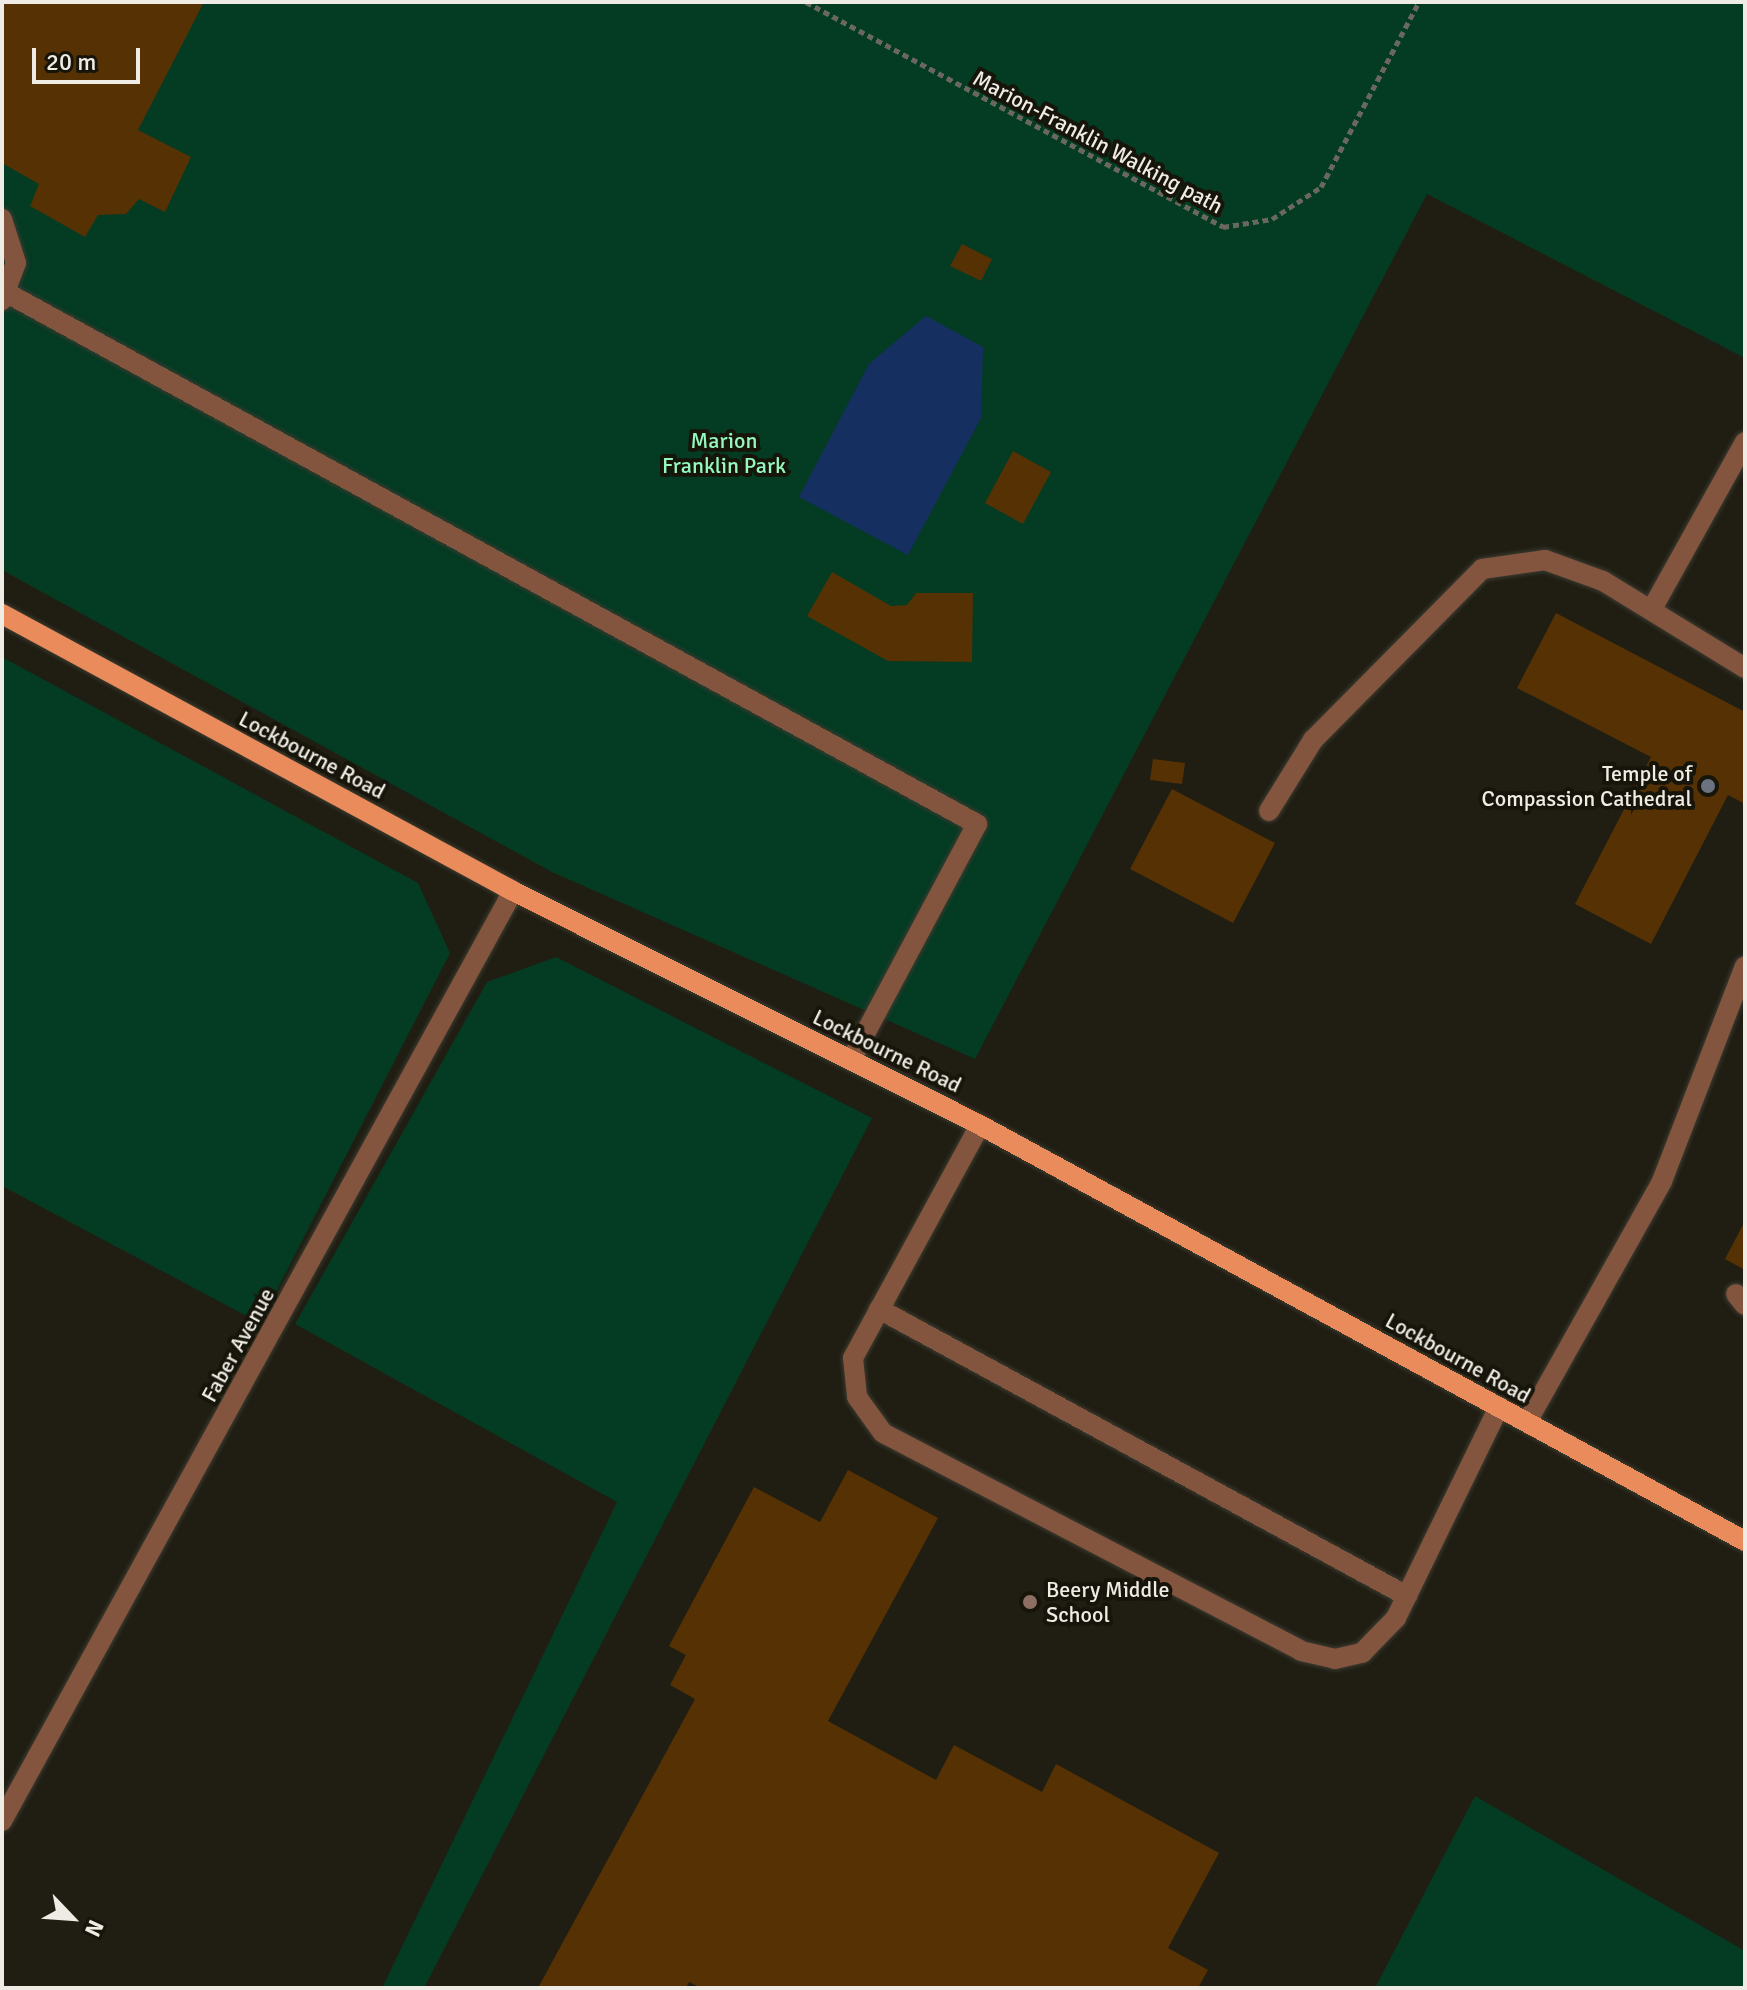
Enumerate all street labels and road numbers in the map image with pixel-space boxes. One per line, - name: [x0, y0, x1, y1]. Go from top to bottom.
- street label: Marion-Franklin Walking path: [968, 65, 1228, 219]
- street label: Lockbourne Road: [234, 705, 390, 805]
- street label: Lockbourne Road: [808, 1004, 966, 1098]
- street label: Faber Avenue: [196, 1283, 280, 1407]
- street label: Lockbourne Road: [1381, 1307, 1535, 1409]

